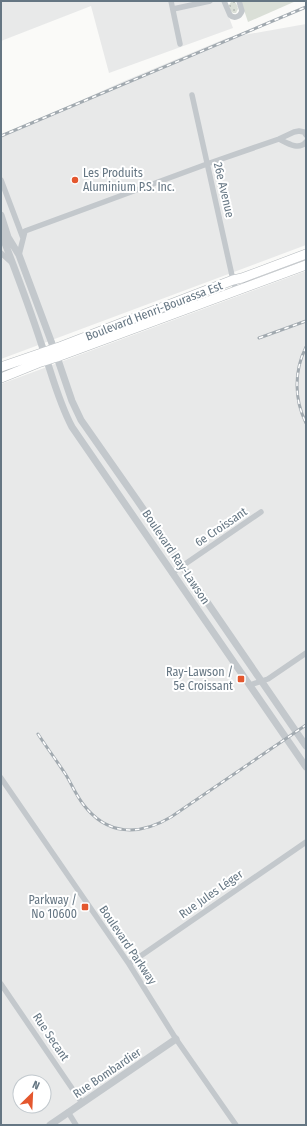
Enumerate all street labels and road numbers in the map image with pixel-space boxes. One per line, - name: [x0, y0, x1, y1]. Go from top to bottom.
- street label: 26e Avenue: [211, 161, 237, 219]
- street label: Boulevard Henri-Bourassa Est: [84, 278, 225, 344]
- street label: 6e Croissant: [192, 504, 250, 550]
- street label: Boulevard Ray-Lawson: [139, 507, 213, 607]
- street label: Rue Jules Léger: [176, 866, 246, 921]
- street label: Boulevard Parkway: [96, 903, 160, 988]
- street label: Rue Secant: [30, 1010, 72, 1064]
- street label: Rue Bombardier: [70, 1045, 144, 1101]

